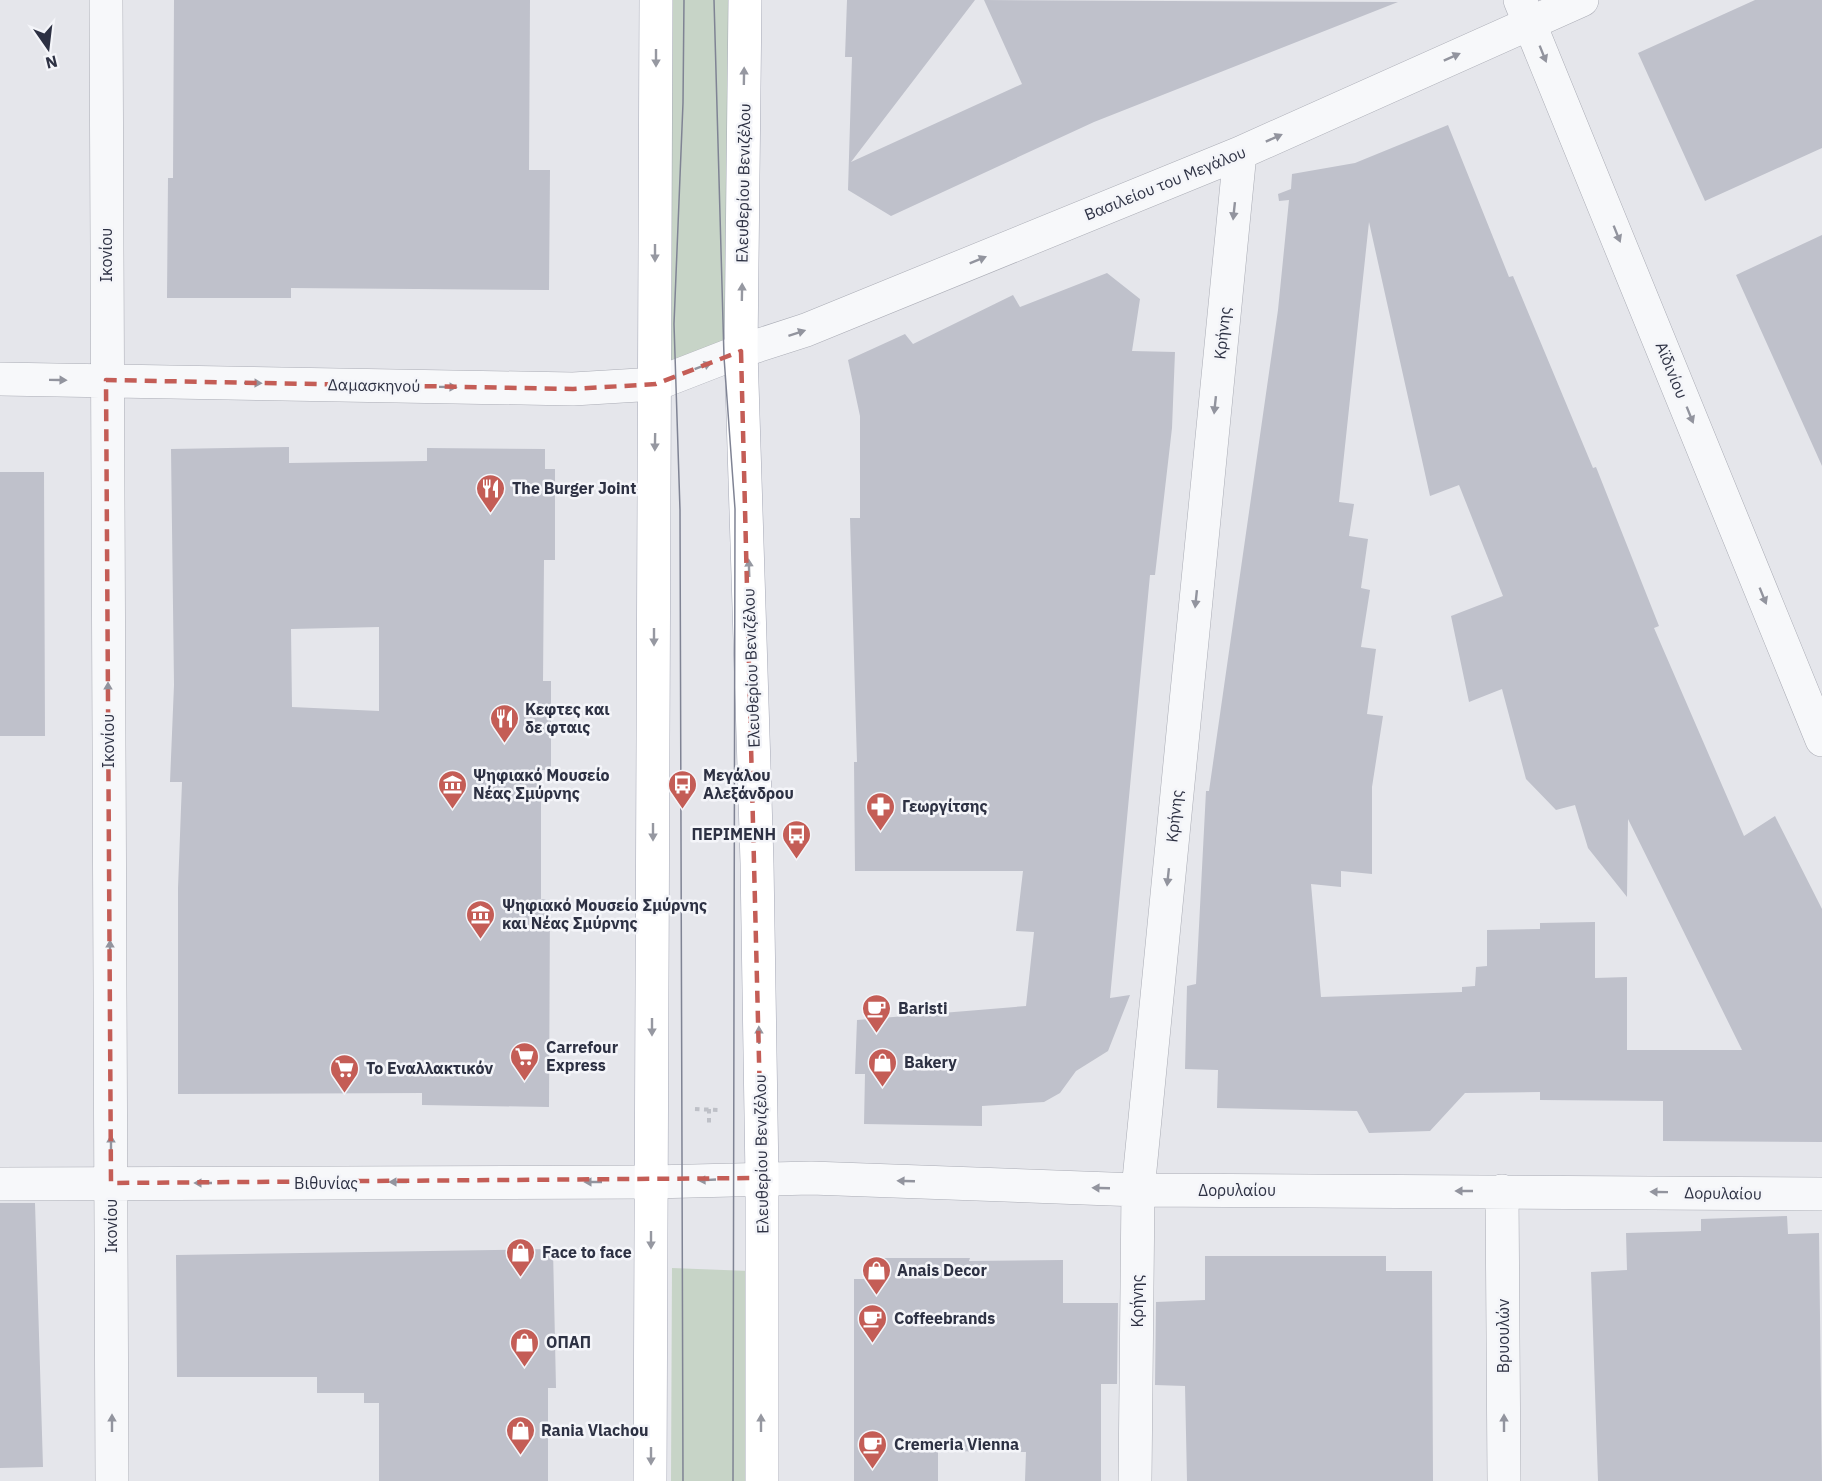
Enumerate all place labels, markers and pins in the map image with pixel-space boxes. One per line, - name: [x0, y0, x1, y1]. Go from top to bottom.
- restaurant icon: The Burger Joint: [475, 472, 507, 514]
- place label: The Burger Joint: [512, 478, 636, 498]
- place label: Κεφτες και δε φταις: [525, 699, 610, 737]
- restaurant icon: Κεφτες και δε φταις: [488, 702, 520, 744]
- place label: Ψηφιακό Μουσείο Νέας Σμύρνης: [473, 765, 610, 803]
- place label: Μεγάλου Αλεξάνδρου: [703, 765, 794, 803]
- museum icon: Ψηφιακό Μουσείο Νέας Σμύρνης: [436, 768, 468, 810]
- bus stop icon: Μεγάλου Αλεξάνδρου: [666, 768, 698, 810]
- pharmacy icon: Γεωργίτσης: [865, 790, 897, 832]
- place label: Γεωργίτσης: [902, 796, 988, 816]
- bus stop icon: ΠΕΡΙΜΕΝΗ: [781, 818, 813, 860]
- place label: ΠΕΡΙΜΕΝΗ: [692, 824, 776, 844]
- place label: Ψηφιακό Μουσείο Σμύρνης και Νέας Σμύρνης: [502, 895, 707, 933]
- museum icon: Ψηφιακό Μουσείο Σμύρνης και Νέας Σμύρνης: [465, 898, 497, 940]
- cafe icon: Baristi: [861, 992, 893, 1034]
- place label: Baristi: [898, 998, 947, 1018]
- place label: Carrefour Express: [546, 1037, 619, 1075]
- supermarket icon: Carrefour Express: [509, 1040, 541, 1082]
- shop icon: Bakery: [867, 1046, 899, 1088]
- supermarket icon: Το Εναλλακτικόν: [329, 1052, 361, 1094]
- place label: Bakery: [904, 1052, 957, 1072]
- place label: Το Εναλλακτικόν: [366, 1058, 493, 1078]
- shop icon: Face to face: [505, 1236, 537, 1278]
- place label: Face to face: [542, 1242, 632, 1262]
- shop icon: Anais Decor: [860, 1254, 892, 1296]
- place label: Anais Decor: [897, 1260, 987, 1280]
- cafe icon: Coffeebrands: [857, 1302, 889, 1344]
- place label: Coffeebrands: [894, 1308, 995, 1328]
- shop icon: ΟΠΑΠ: [509, 1326, 541, 1368]
- place label: ΟΠΑΠ: [546, 1332, 591, 1352]
- shop icon: Rania Vlachou: [504, 1414, 536, 1456]
- place label: Rania Vlachou: [541, 1420, 648, 1440]
- cafe icon: Cremeria Vienna: [857, 1428, 889, 1470]
- place label: Cremeria Vienna: [894, 1434, 1019, 1454]

